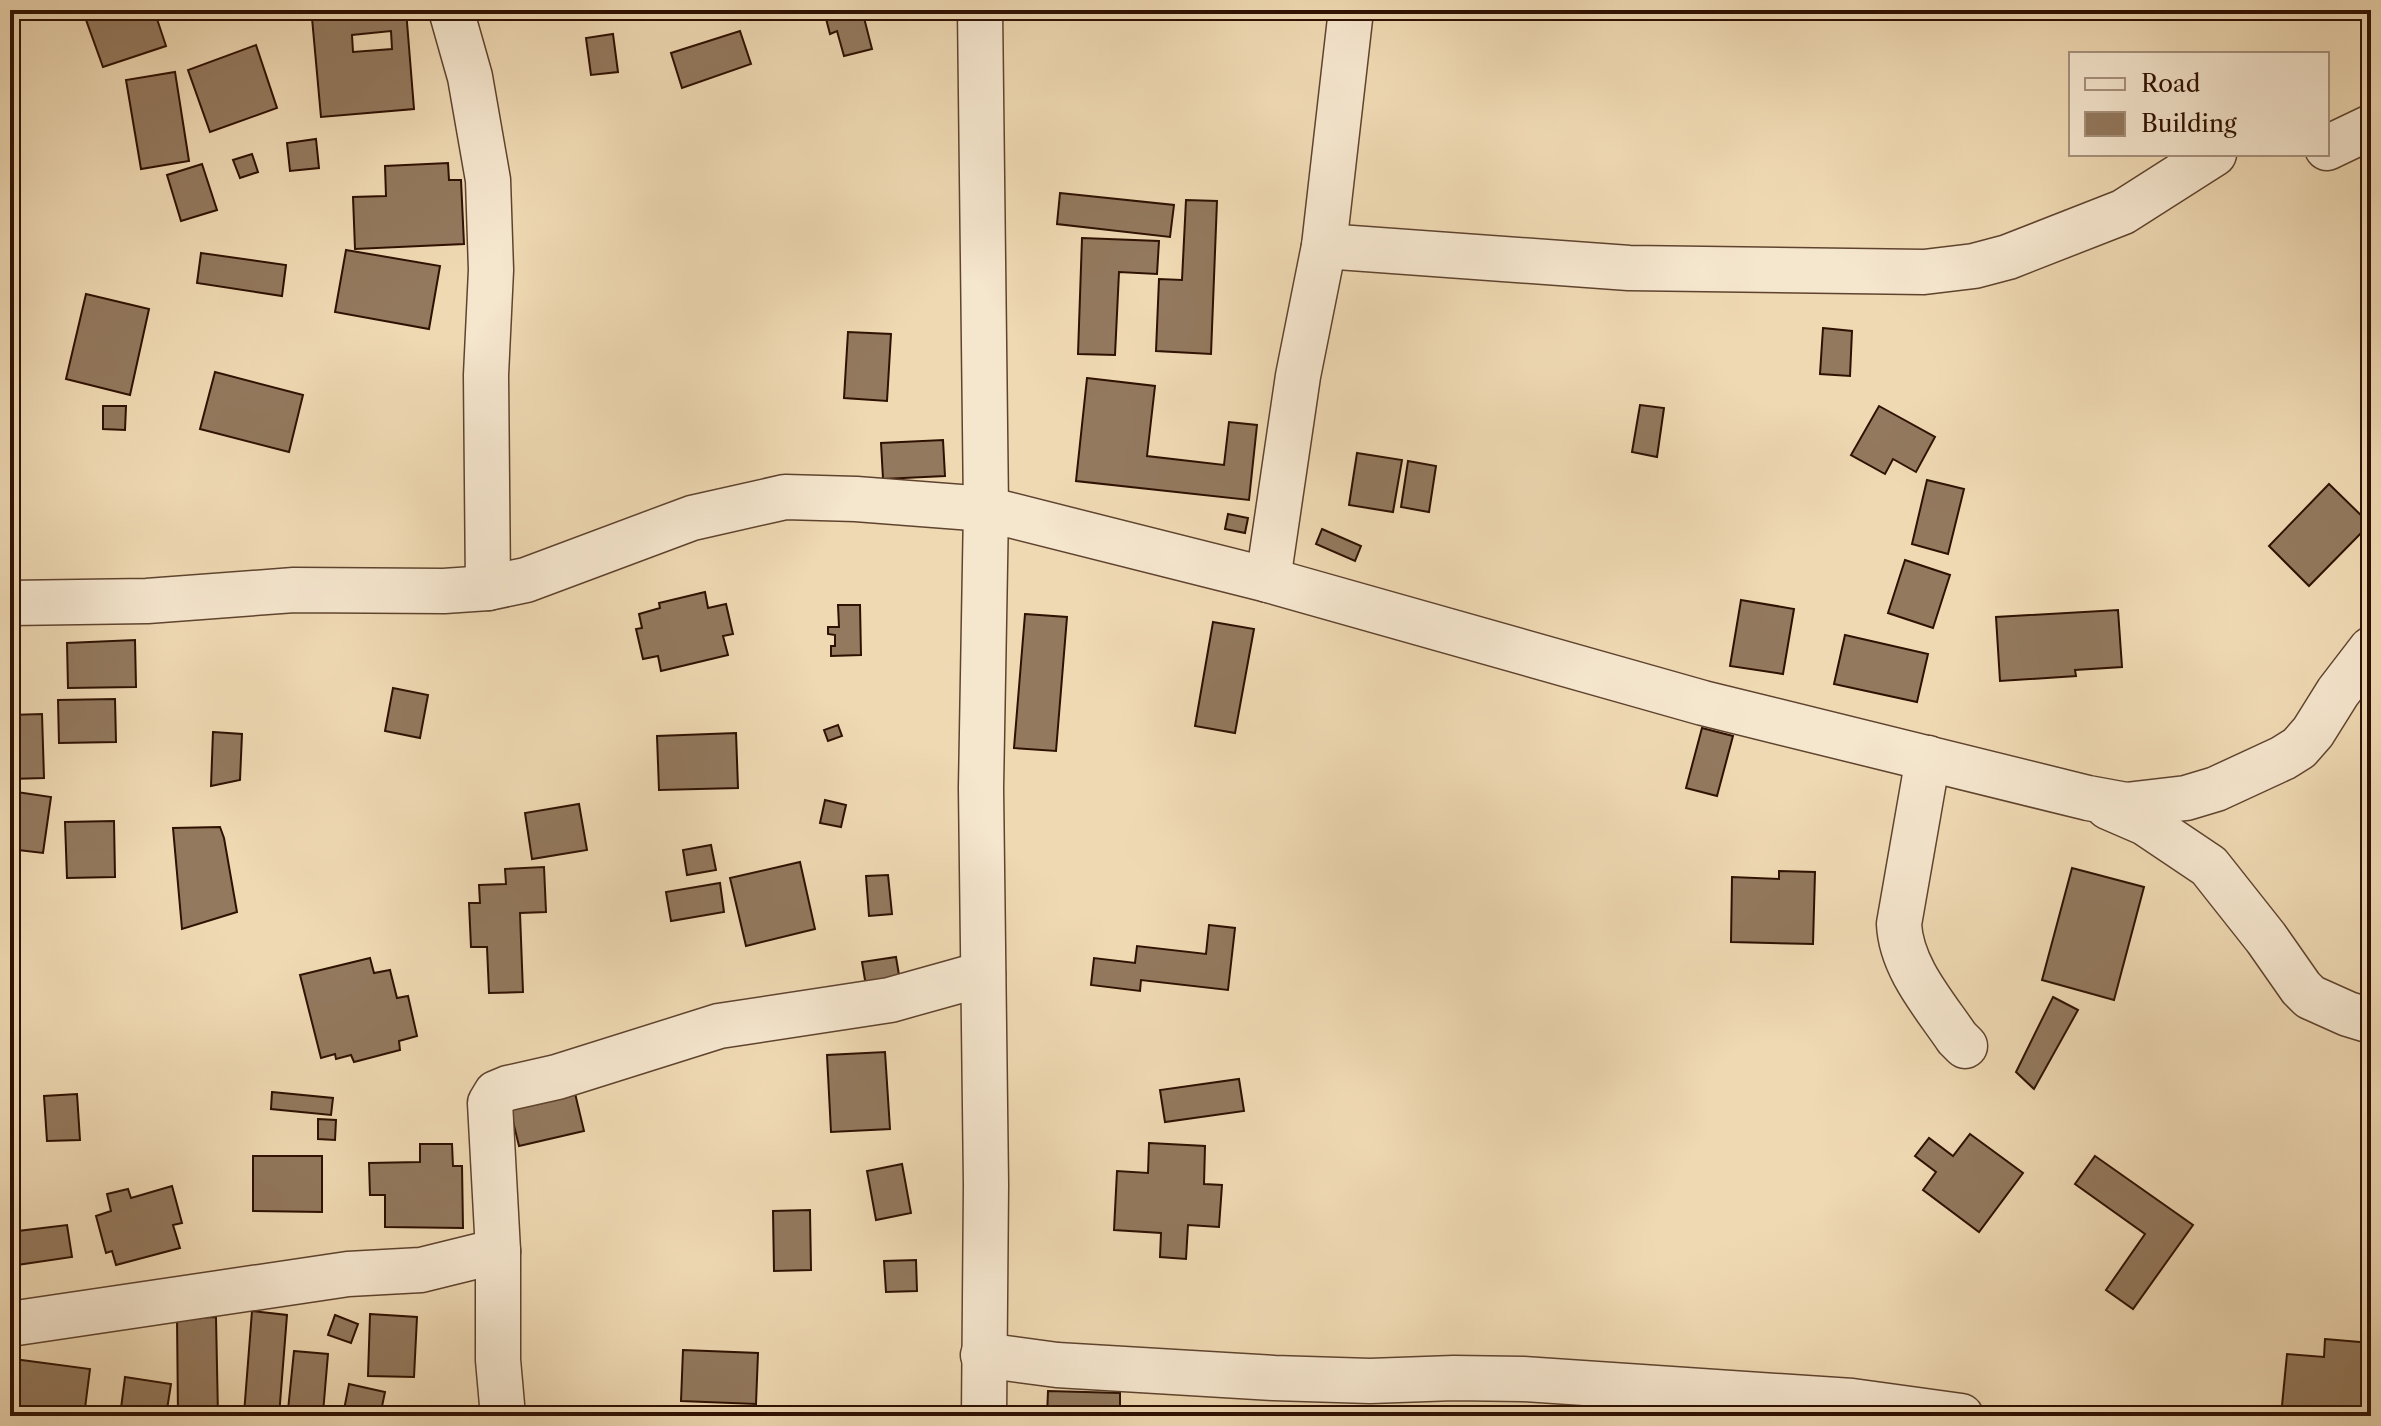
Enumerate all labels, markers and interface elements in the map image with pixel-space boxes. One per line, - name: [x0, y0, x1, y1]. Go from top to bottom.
- legend: [2069, 52, 2329, 156]
- text: Road: [2141, 69, 2201, 98]
- text: Building: [2141, 109, 2237, 138]

